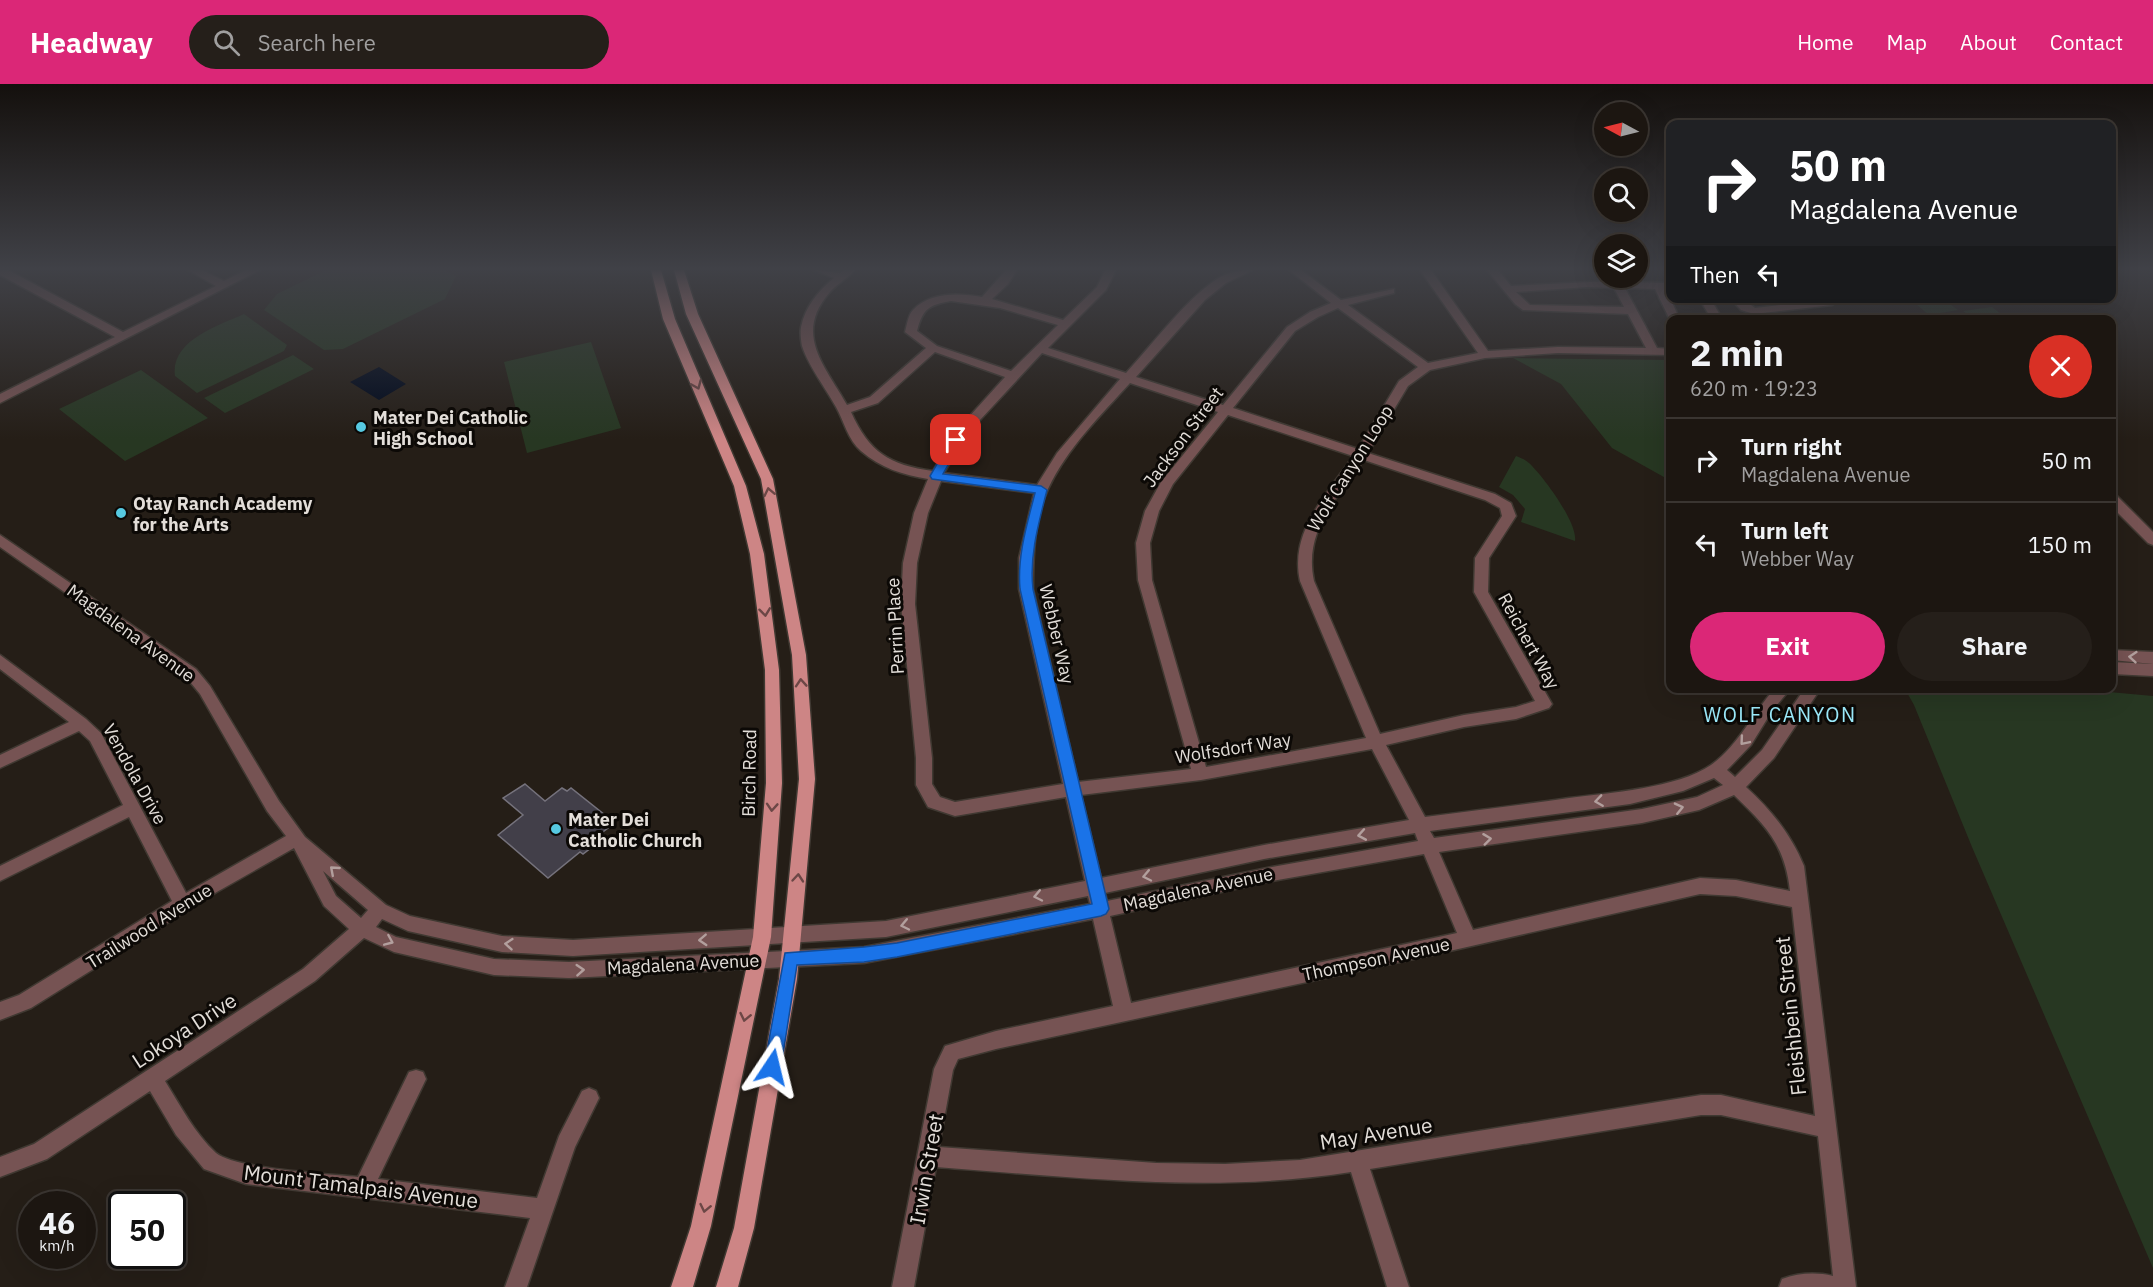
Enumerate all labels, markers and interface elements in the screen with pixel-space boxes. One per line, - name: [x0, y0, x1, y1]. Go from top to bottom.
- search box: [189, 15, 609, 69]
- text: Headway: [30, 24, 153, 61]
- icon: search: [210, 26, 243, 59]
- text: Search here: [258, 28, 376, 57]
- text: Home: [1797, 28, 1854, 56]
- text: Map: [1887, 28, 1927, 56]
- text: About: [1960, 28, 2017, 56]
- text: Contact: [2050, 28, 2123, 56]
- north arrow: [1594, 102, 1648, 156]
- map controls: [1594, 102, 1648, 288]
- text: 50 m: [1789, 138, 1887, 193]
- icon: right: [1690, 144, 1768, 222]
- button: search: [1594, 168, 1648, 222]
- text: Magdalena Avenue: [1789, 191, 2018, 226]
- button: layers: [1594, 234, 1648, 288]
- icon: left: [1752, 258, 1785, 291]
- text: Then: [1690, 260, 1740, 289]
- text: 2 min: [1690, 329, 1784, 376]
- button: close: [2029, 335, 2092, 398]
- text: 620 m · 19:23: [1690, 375, 1818, 402]
- one-way arrow: [690, 378, 702, 389]
- street label: Jackson Street: [1138, 382, 1228, 492]
- street label: Wolf Canyon Loop: [1302, 401, 1398, 535]
- place label: Mater Dei Catholic High School: [373, 406, 528, 450]
- pin: [930, 414, 981, 465]
- marker: Mater Dei Catholic High School: [354, 420, 368, 434]
- icon: arrive: [939, 423, 972, 456]
- text: Turn right: [1741, 432, 1842, 461]
- icon: right: [1690, 444, 1723, 477]
- text: 50 m: [2041, 446, 2092, 475]
- text: Magdalena Avenue: [1741, 461, 1911, 488]
- one-way arrow: [764, 488, 777, 498]
- place label: Otay Ranch Academy for the Arts: [133, 492, 313, 536]
- marker: Otay Ranch Academy for the Arts: [114, 506, 128, 520]
- text: Turn left: [1741, 516, 1829, 545]
- icon: left: [1690, 528, 1723, 561]
- text: 150 m: [2028, 530, 2092, 559]
- text: Webber Way: [1741, 545, 1854, 572]
- street label: Perrin Place: [881, 577, 909, 675]
- street label: Magdalena Avenue: [62, 579, 200, 687]
- street label: Webber Way: [1034, 582, 1080, 686]
- street label: Reichert Way: [1493, 589, 1565, 693]
- one-way arrow: [758, 608, 770, 617]
- button: Exit: [1690, 612, 1885, 681]
- button: Share: [1897, 612, 2092, 681]
- one-way arrow: [2128, 650, 2137, 663]
- one-way arrow: [795, 679, 808, 688]
- district label: WOLF CANYON: [1703, 701, 1857, 728]
- street label: Vendola Drive: [98, 720, 172, 828]
- street label: Wolfsdorf Way: [1173, 727, 1293, 769]
- street label: Birch Road: [737, 729, 761, 817]
- one-way arrow: [1740, 734, 1751, 745]
- one-way arrow: [1594, 795, 1604, 807]
- one-way arrow: [766, 802, 779, 811]
- one-way arrow: [1674, 802, 1684, 815]
- place label: Mater Dei Catholic Church: [568, 808, 702, 852]
- marker: Mater Dei Catholic Church: [549, 822, 563, 836]
- one-way arrow: [1358, 828, 1368, 841]
- one-way arrow: [1482, 833, 1492, 845]
- street label: Magdalena Avenue: [1121, 862, 1275, 916]
- one-way arrow: [330, 866, 341, 877]
- one-way arrow: [1143, 869, 1153, 882]
- one-way arrow: [792, 873, 805, 882]
- street label: Trailwood Avenue: [82, 878, 216, 974]
- one-way arrow: [1033, 889, 1043, 902]
- one-way arrow: [900, 918, 910, 931]
- street label: Thompson Avenue: [1300, 932, 1452, 986]
- one-way arrow: [699, 933, 708, 946]
- one-way arrow: [382, 934, 393, 946]
- street label: Fleishbein Street: [1768, 935, 1812, 1097]
- one-way arrow: [504, 938, 513, 951]
- street label: Magdalena Avenue: [606, 949, 760, 979]
- one-way arrow: [576, 963, 585, 976]
- street label: Lokoya Drive: [126, 986, 242, 1074]
- one-way arrow: [739, 1012, 752, 1022]
- position arrow: [740, 1035, 804, 1099]
- street label: May Avenue: [1318, 1110, 1434, 1156]
- street label: Irwin Street: [902, 1111, 950, 1227]
- street label: Mount Tamalpais Avenue: [242, 1158, 480, 1214]
- speed limit sign: 50: [108, 1191, 186, 1269]
- text: 46: [39, 1203, 75, 1242]
- one-way arrow: [699, 1203, 712, 1213]
- text: km/h: [39, 1236, 75, 1255]

